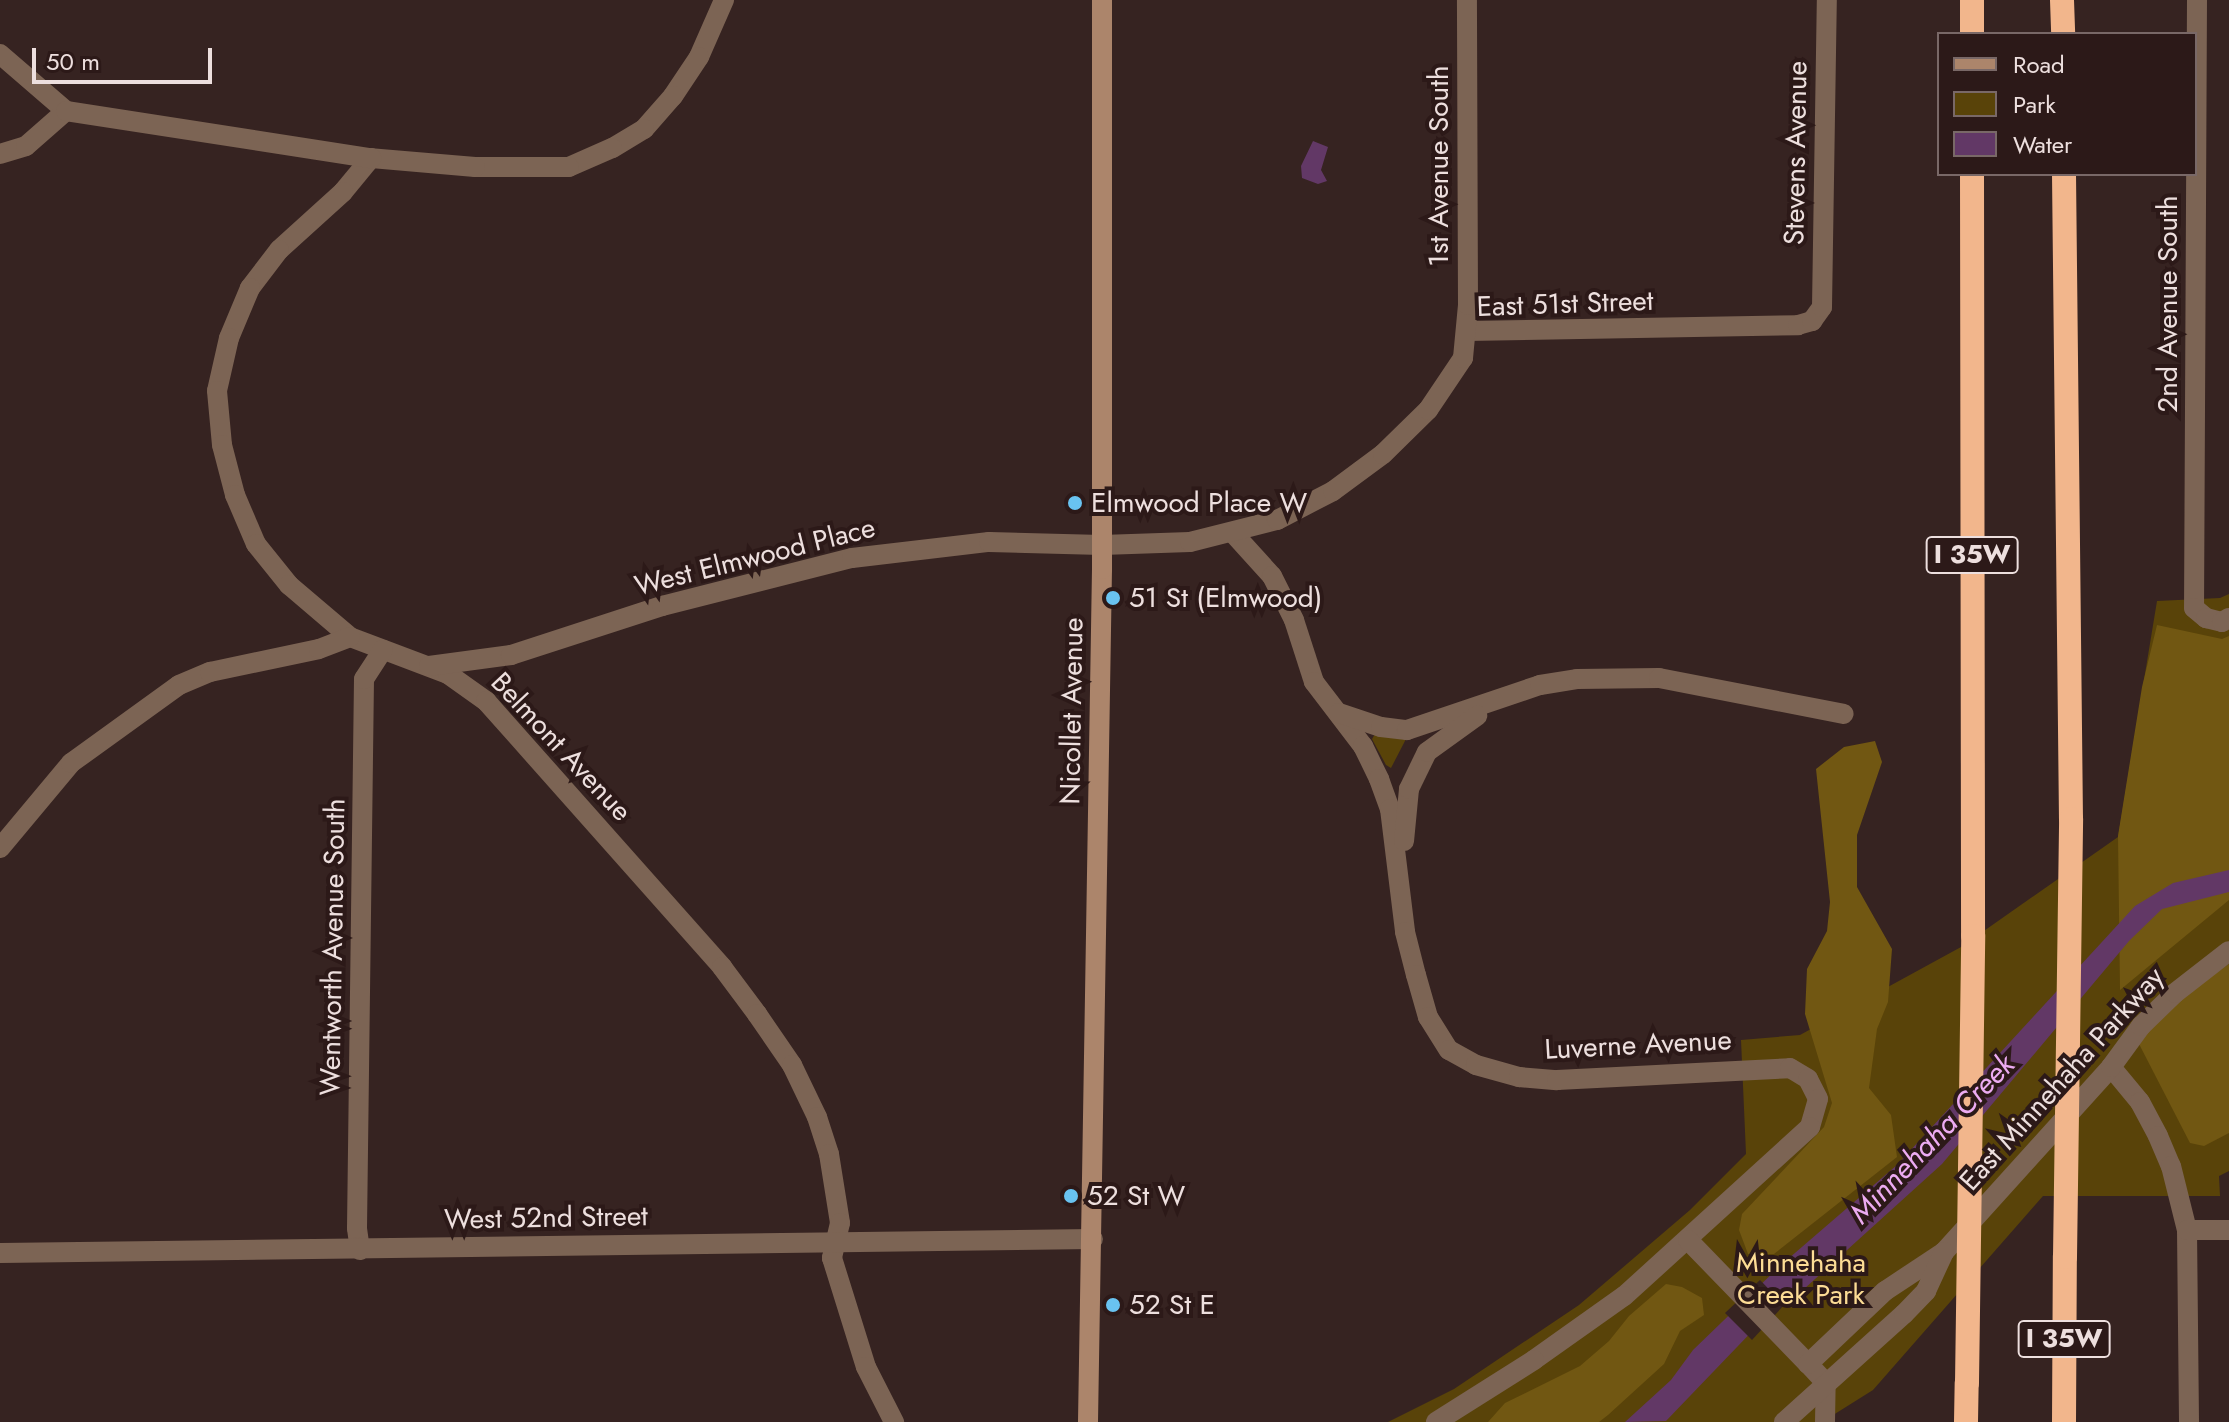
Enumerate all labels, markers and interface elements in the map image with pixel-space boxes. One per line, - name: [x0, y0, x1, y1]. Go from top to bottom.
- scale bar: [36, 32, 216, 82]
- legend: [1937, 32, 2197, 176]
- text: 50 m: [46, 44, 100, 79]
- text: Road: [2013, 47, 2065, 82]
- street label: Stevens Avenue: [1778, 61, 1814, 245]
- street label: 1st Avenue South: [1422, 65, 1456, 267]
- text: Park: [2013, 87, 2056, 122]
- text: Water: [2013, 127, 2072, 162]
- street label: 2nd Avenue South: [2151, 195, 2185, 413]
- street label: East 51st Street: [1476, 284, 1654, 324]
- place label: Elmwood Place W: [1091, 486, 1307, 520]
- marker: Elmwood Place W: [1066, 494, 1084, 512]
- street label: West Elmwood Place: [631, 511, 879, 603]
- road number: I 35W: [1924, 533, 2020, 577]
- place label: 51 St (Elmwood): [1129, 581, 1322, 615]
- marker: 51 St (Elmwood): [1104, 589, 1122, 607]
- street label: Nicollet Avenue: [1054, 617, 1090, 805]
- street label: Belmont Avenue: [484, 666, 638, 828]
- street label: Wentworth Avenue South: [314, 798, 352, 1096]
- street label: East Minnehaha Parkway: [1953, 960, 2171, 1198]
- street label: Luverne Avenue: [1544, 1023, 1732, 1067]
- water label: Minnehaha Creek: [1842, 1047, 2022, 1231]
- place label: 52 St W: [1087, 1179, 1185, 1213]
- marker: 52 St W: [1062, 1187, 1080, 1205]
- street label: West 52nd Street: [444, 1199, 648, 1237]
- park label: Minnehaha Creek Park: [1736, 1246, 1866, 1312]
- place label: 52 St E: [1129, 1288, 1215, 1322]
- marker: 52 St E: [1104, 1296, 1122, 1314]
- road number: I 35W: [2016, 1317, 2112, 1361]

